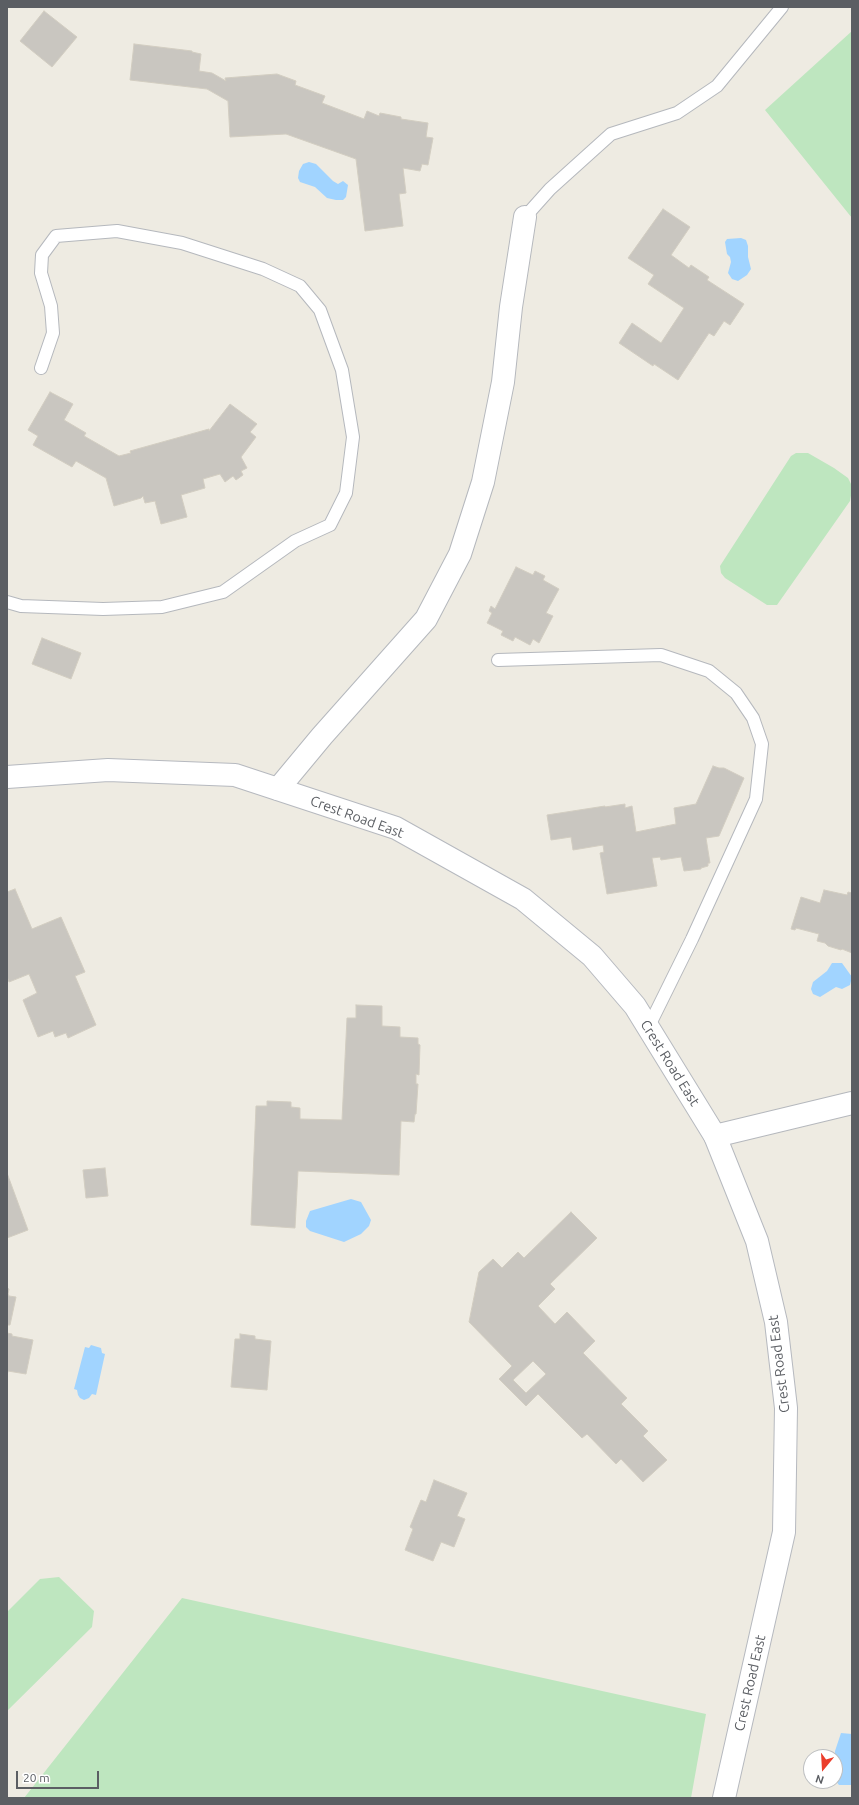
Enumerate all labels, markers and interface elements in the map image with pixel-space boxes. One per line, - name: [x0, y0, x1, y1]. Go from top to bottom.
- street label: Crest Road East: [308, 792, 406, 842]
- street label: Crest Road East: [637, 1017, 703, 1109]
- street label: Crest Road East: [765, 1314, 793, 1414]
- street label: Crest Road East: [731, 1633, 769, 1733]
- north arrow: [803, 1749, 843, 1789]
- scale bar: [18, 1763, 101, 1789]
- text: 20 m: [23, 1771, 50, 1784]
- text: N: [814, 1772, 825, 1786]

